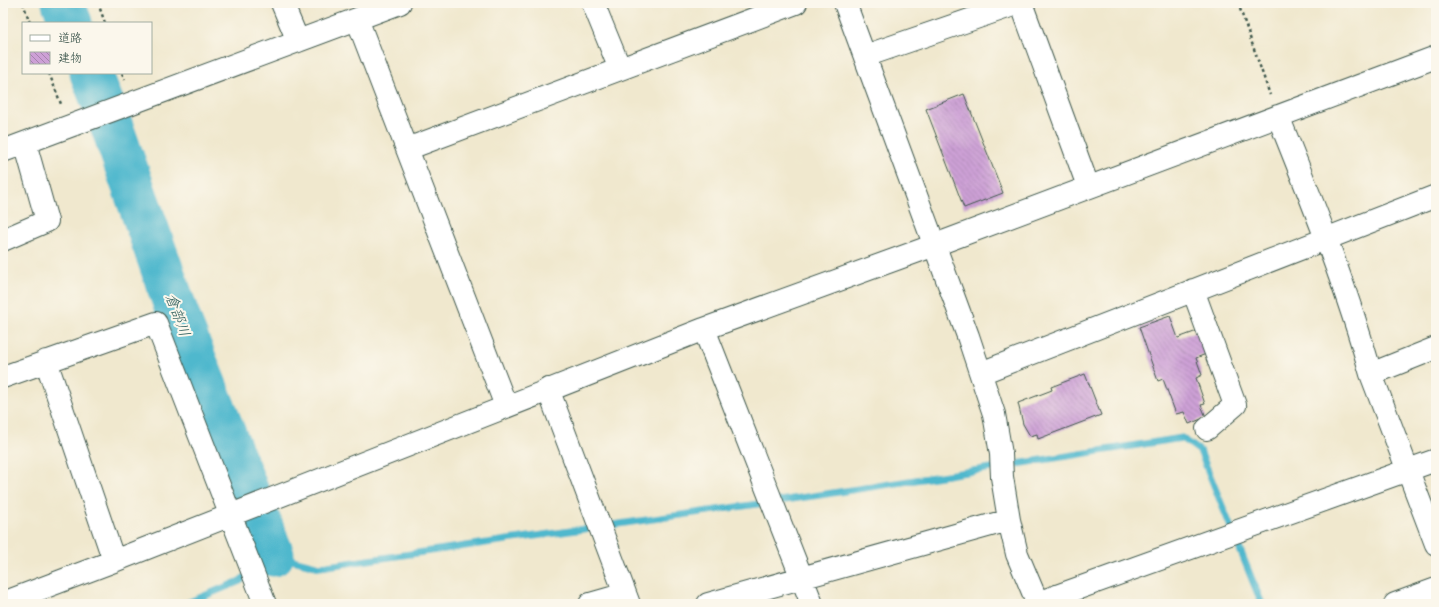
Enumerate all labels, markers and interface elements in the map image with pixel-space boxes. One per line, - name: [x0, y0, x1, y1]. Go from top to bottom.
- legend: [22, 22, 152, 74]
- text: 道路: [58, 28, 82, 46]
- text: 建物: [58, 48, 82, 66]
- water label: 倉部川: [161, 289, 198, 340]

